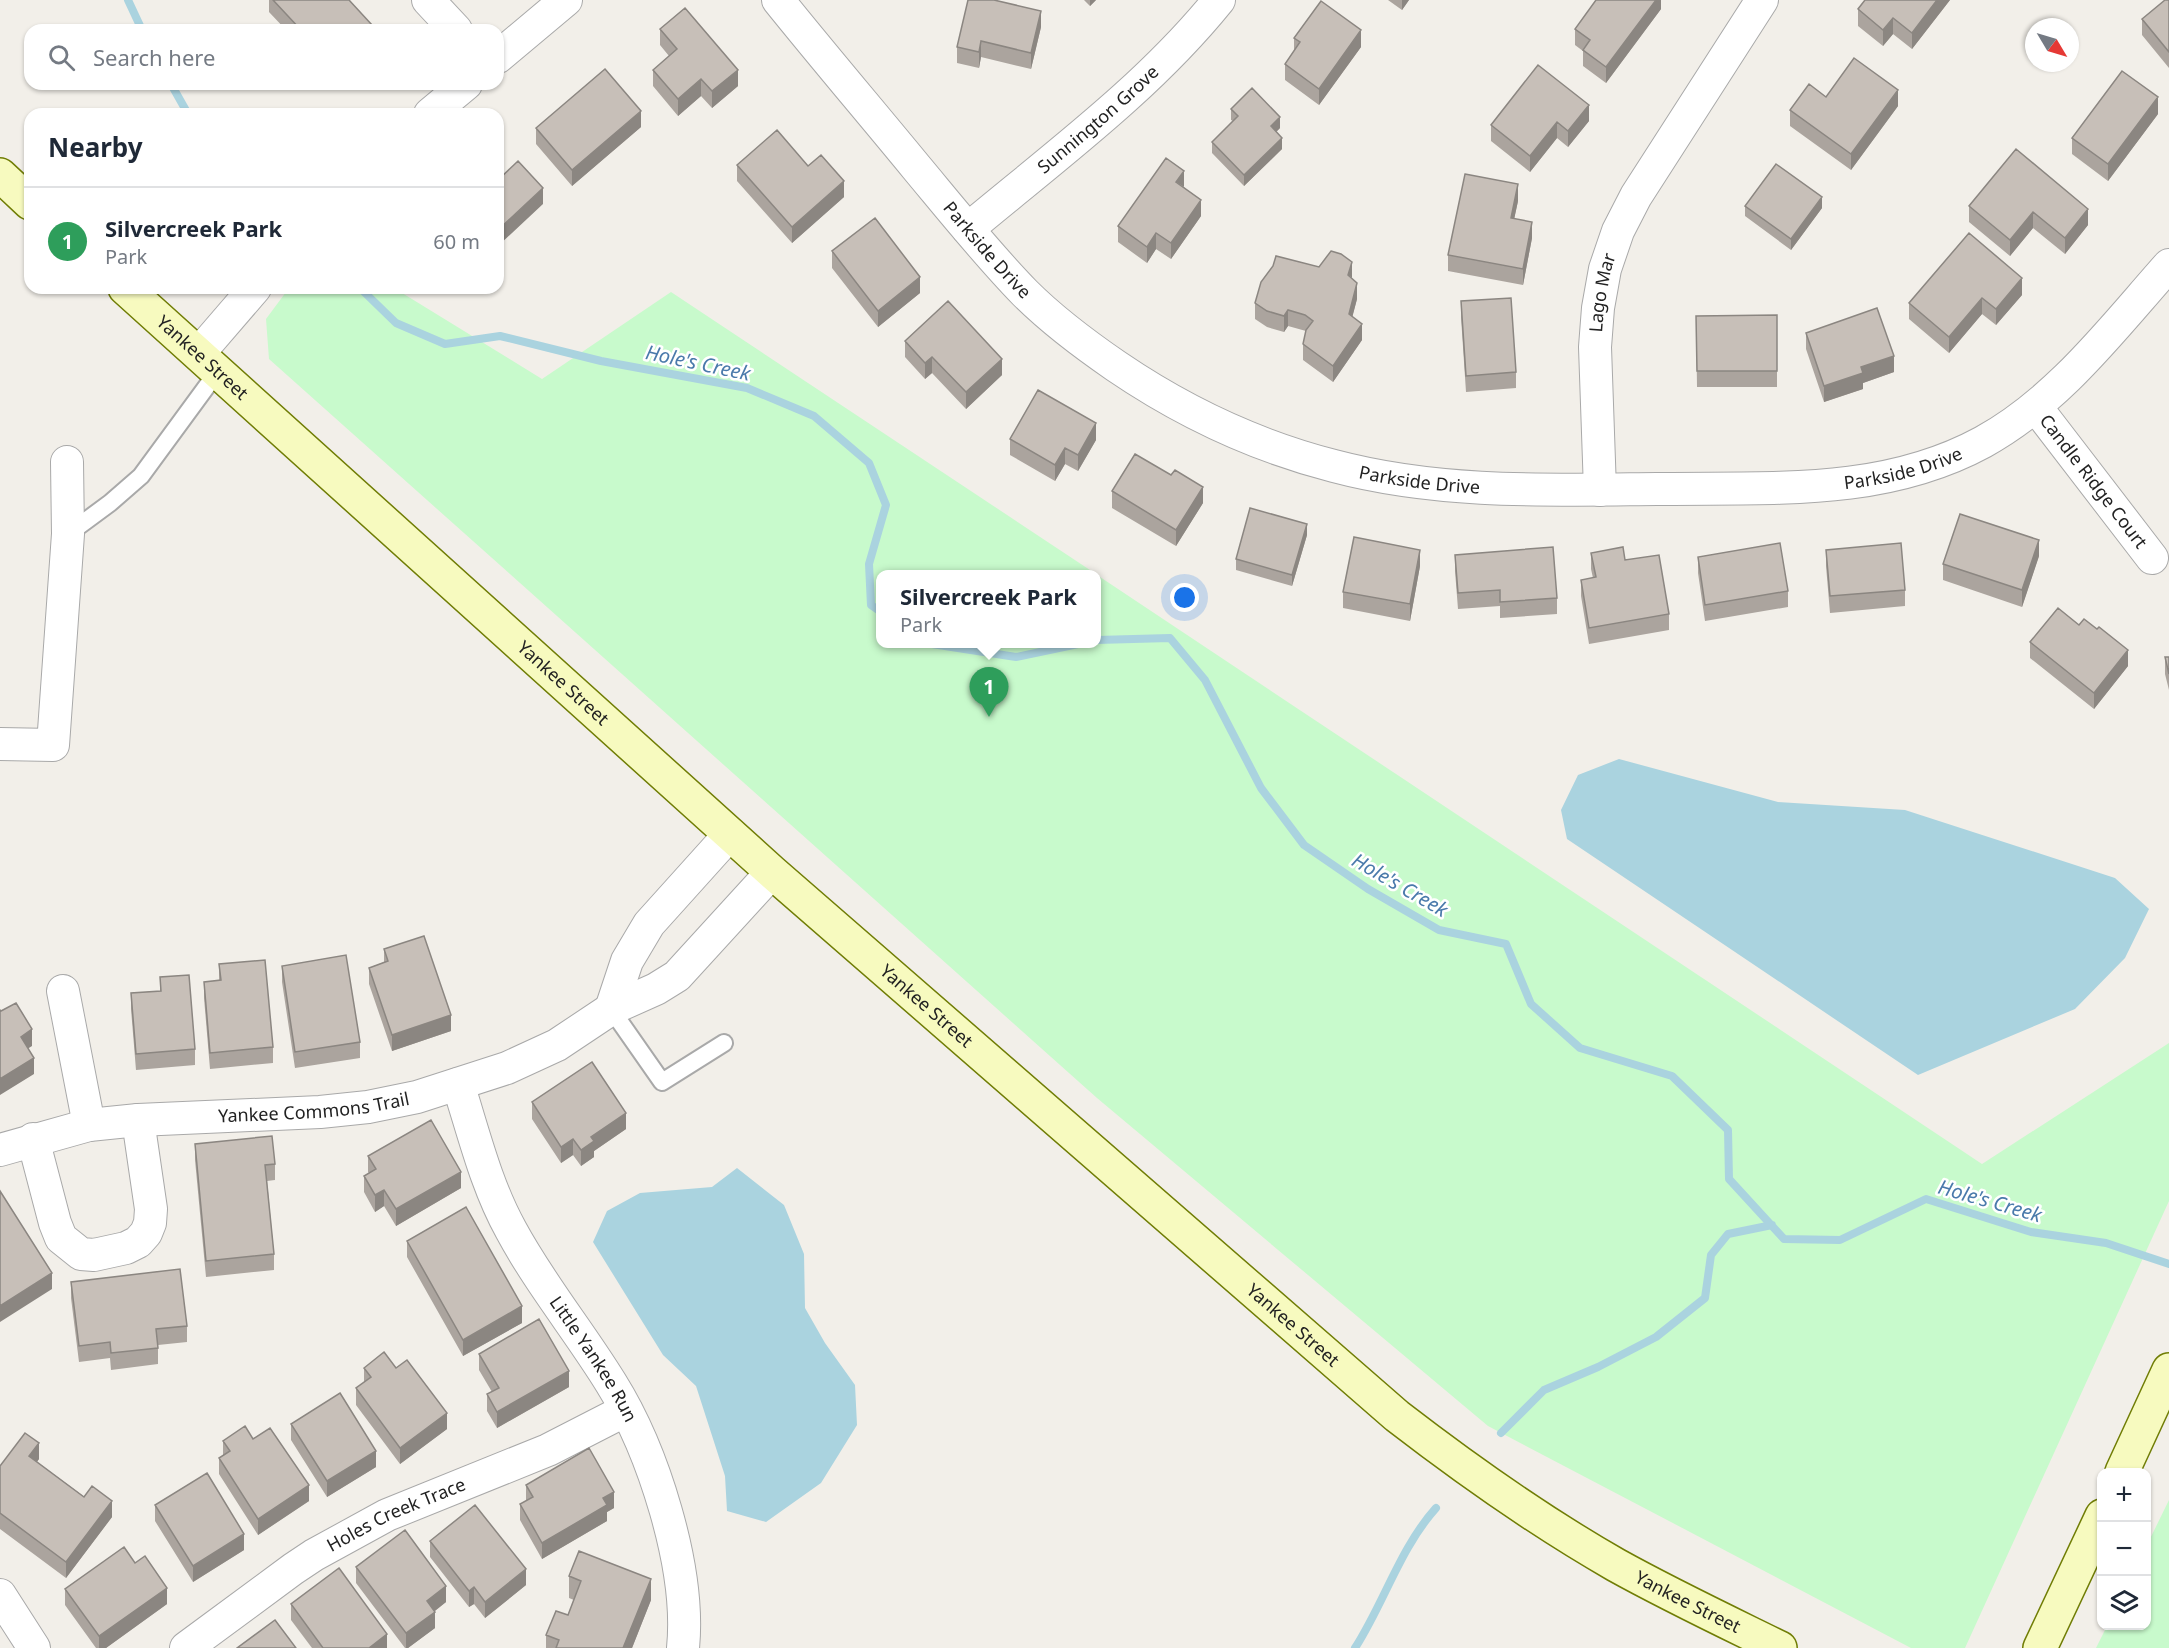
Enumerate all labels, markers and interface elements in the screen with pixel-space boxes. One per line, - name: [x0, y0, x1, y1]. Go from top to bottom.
- north arrow: [2025, 18, 2079, 72]
- search box: [24, 24, 504, 90]
- icon: search: [45, 41, 78, 74]
- text: Search here: [93, 42, 215, 72]
- street label: Sunnington Grove: [1032, 60, 1163, 178]
- text: Nearby: [48, 129, 143, 165]
- street label: Parkside Drive: [938, 196, 1037, 303]
- text: Silvercreek Park: [105, 213, 282, 243]
- text: 1: [62, 228, 73, 255]
- text: 60 m: [433, 228, 480, 255]
- text: Park: [105, 243, 147, 270]
- street label: Lago Mar: [1583, 249, 1621, 333]
- street label: Yankee Street: [152, 309, 254, 405]
- water label: Hole's Creek: [643, 338, 754, 387]
- street label: Candle Ridge Court: [2035, 409, 2154, 553]
- street label: Parkside Drive: [1842, 441, 1966, 494]
- street label: Parkside Drive: [1357, 459, 1481, 499]
- popup: [876, 570, 1101, 648]
- text: Silvercreek Park: [900, 581, 1077, 611]
- your location: [1170, 583, 1199, 612]
- text: Park: [900, 611, 942, 638]
- street label: Yankee Street: [513, 635, 615, 730]
- pin: 1: [970, 668, 1008, 717]
- water label: Hole's Creek: [1347, 846, 1454, 923]
- street label: Yankee Street: [875, 959, 979, 1053]
- street label: Yankee Commons Trail: [218, 1086, 411, 1127]
- water label: Hole's Creek: [1935, 1173, 2046, 1228]
- street label: Yankee Street: [1242, 1278, 1345, 1372]
- street label: Little Yankee Run: [545, 1291, 643, 1426]
- map controls: [2097, 1468, 2151, 1630]
- button: +: [2097, 1468, 2151, 1522]
- street label: Holes Creek Trace: [322, 1472, 469, 1557]
- button: −: [2097, 1522, 2151, 1576]
- street label: Yankee Street: [1631, 1565, 1745, 1638]
- button: layers: [2097, 1576, 2151, 1630]

